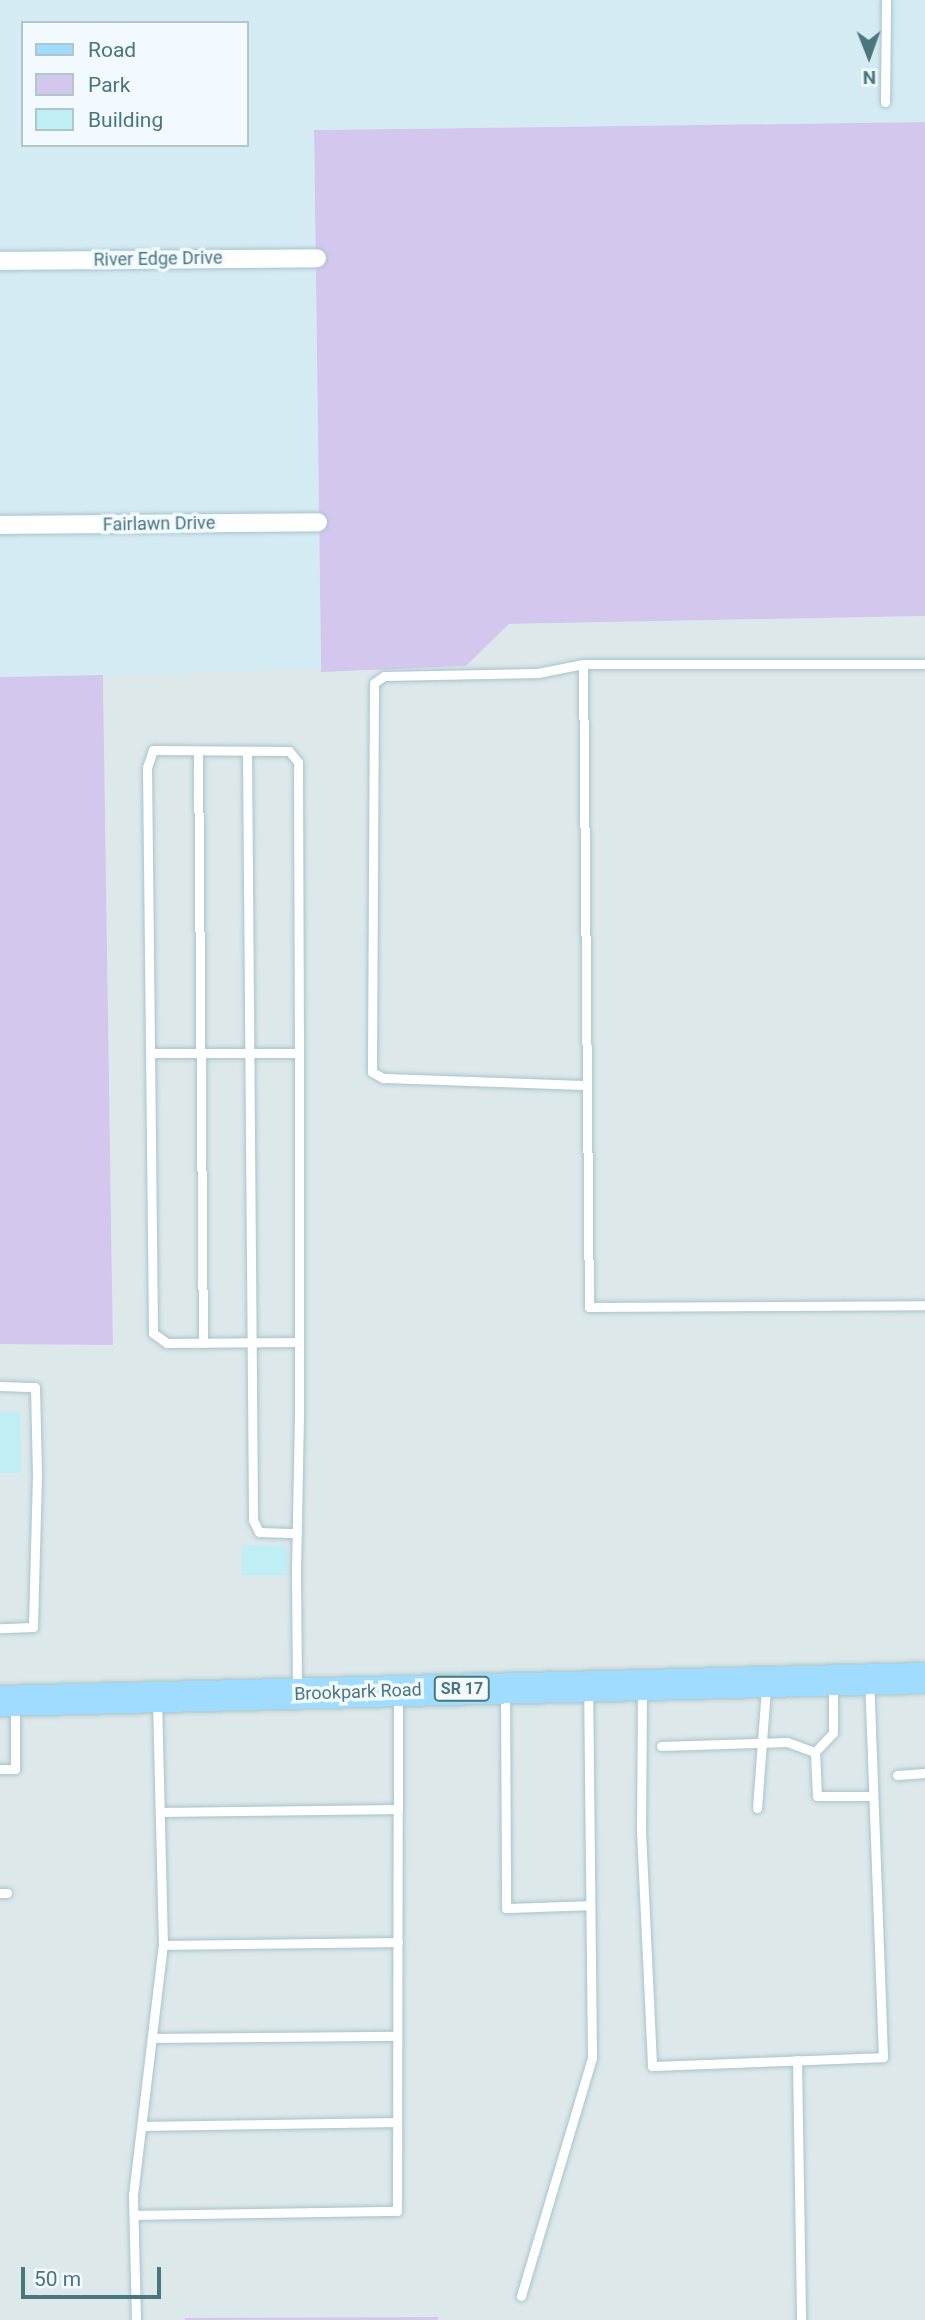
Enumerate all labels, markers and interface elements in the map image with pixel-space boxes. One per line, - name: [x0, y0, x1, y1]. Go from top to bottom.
- legend: [21, 21, 248, 147]
- north arrow: [834, 21, 904, 91]
- text: Road: [88, 38, 136, 62]
- text: N: [862, 66, 876, 89]
- text: Park: [88, 73, 130, 97]
- text: Building: [88, 108, 163, 132]
- street label: River Edge Drive: [93, 247, 223, 271]
- street label: Fairlawn Drive: [103, 512, 215, 536]
- road number: SR 17: [432, 1676, 492, 1702]
- street label: Brookpark Road: [294, 1679, 422, 1705]
- scale bar: [24, 2254, 164, 2298]
- text: 50 m: [34, 2267, 81, 2291]

